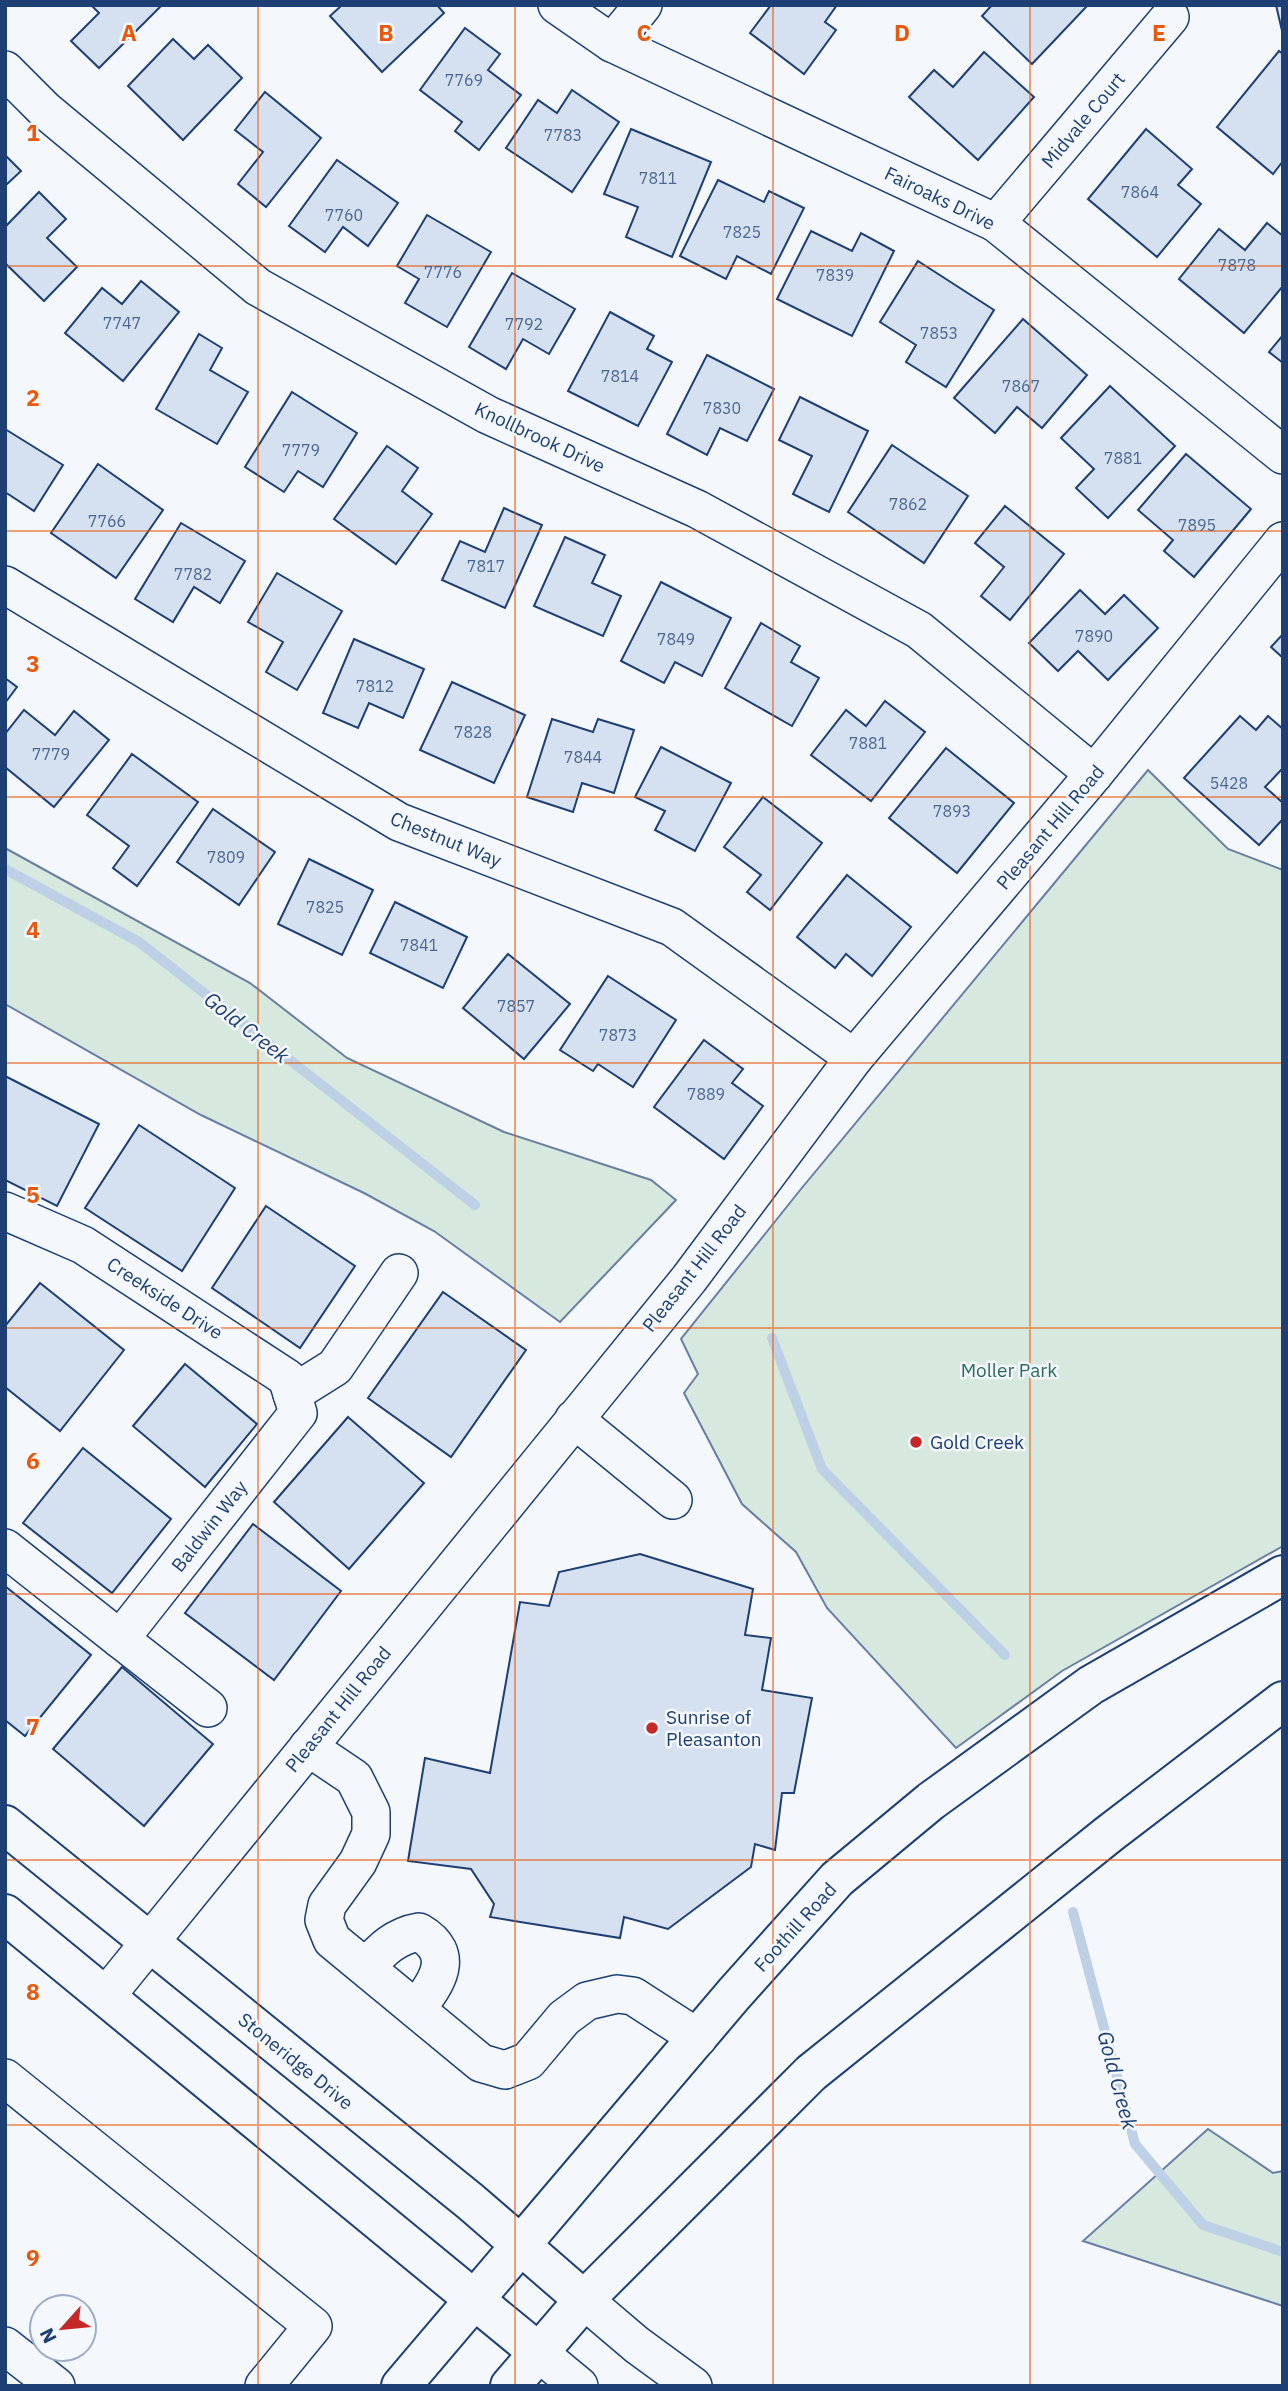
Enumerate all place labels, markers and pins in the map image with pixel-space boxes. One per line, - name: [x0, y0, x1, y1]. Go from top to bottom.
- place label: Gold Creek: [930, 1430, 1024, 1454]
- marker: Gold Creek: [908, 1434, 924, 1450]
- place label: Sunrise of Pleasanton: [666, 1705, 761, 1751]
- marker: Sunrise of Pleasanton: [644, 1720, 660, 1736]

